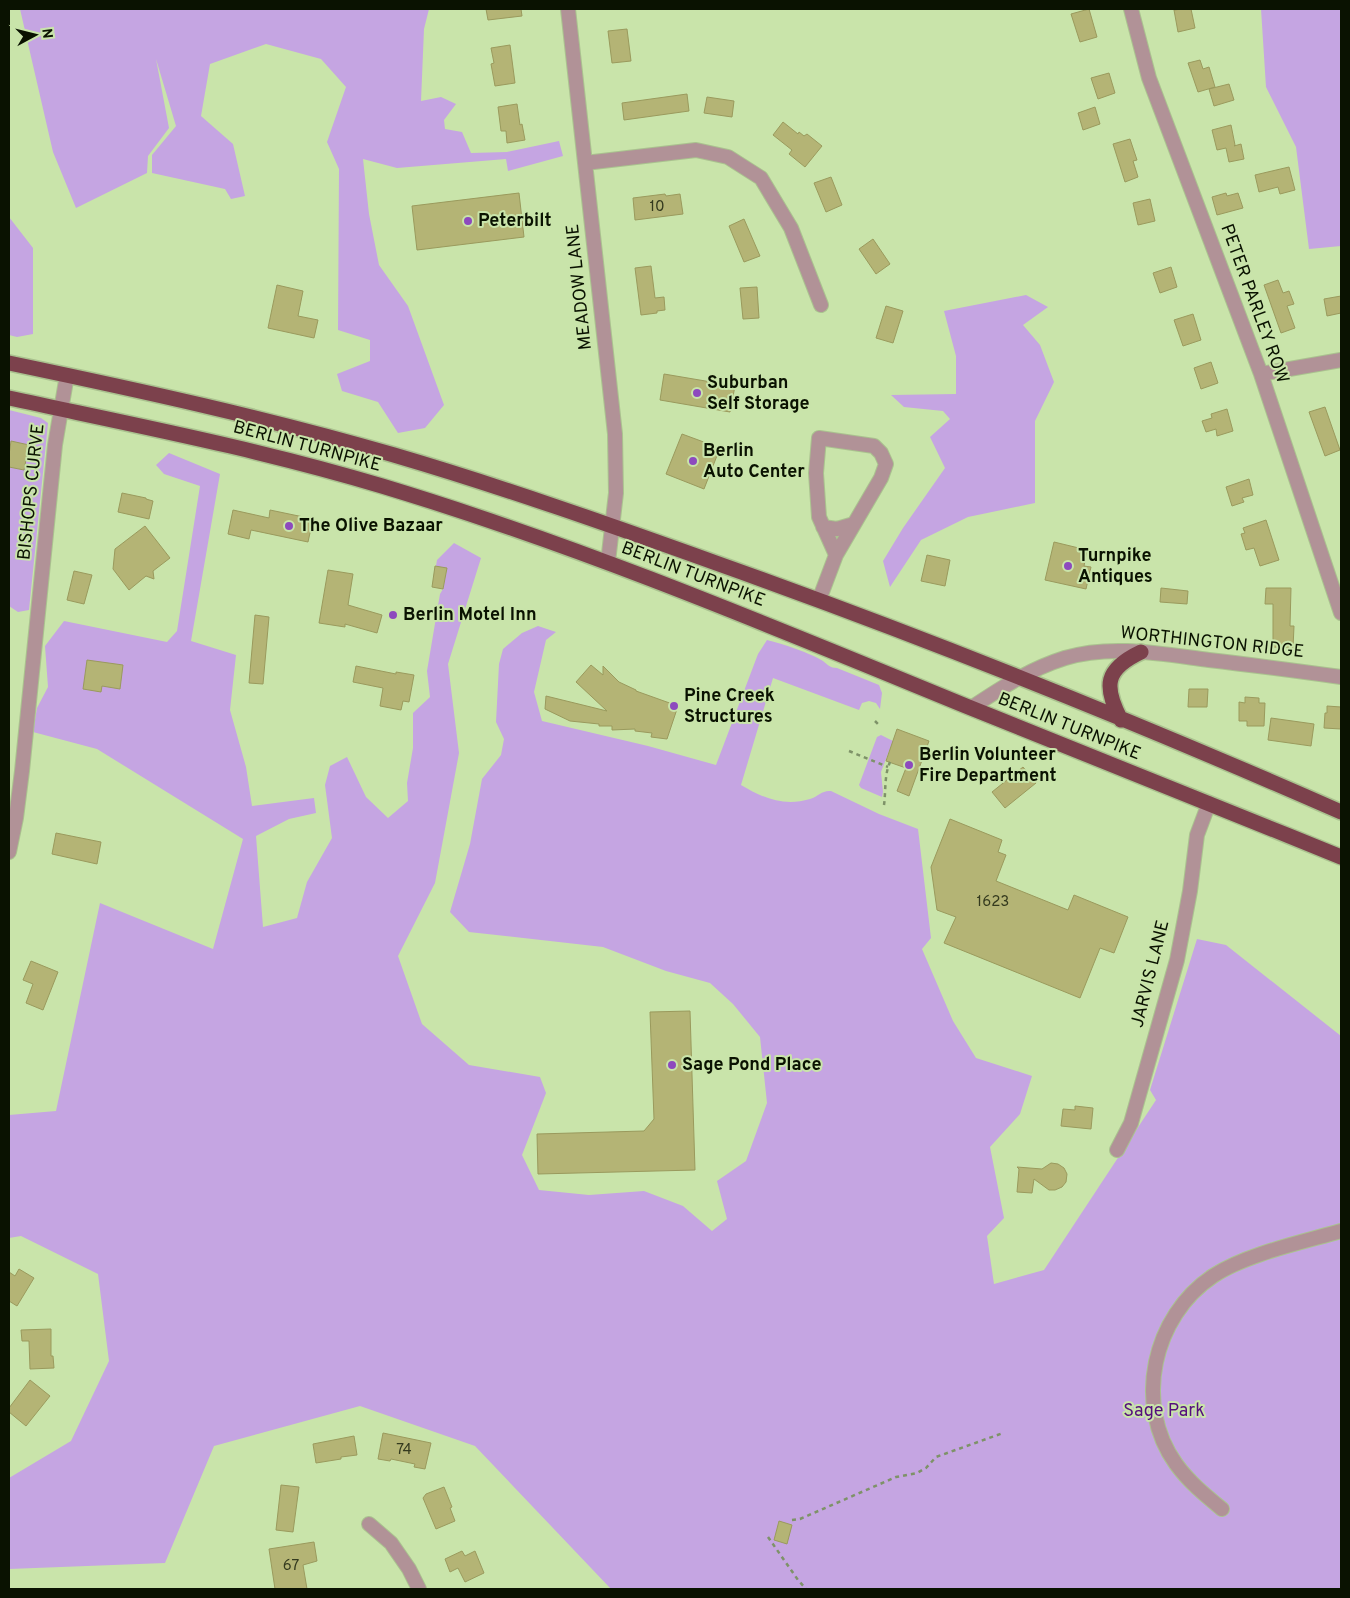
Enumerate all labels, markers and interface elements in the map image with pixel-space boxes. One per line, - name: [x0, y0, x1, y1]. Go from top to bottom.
- north arrow: [10, 10, 60, 60]
- text: N: [37, 28, 55, 40]
- house number: 10: [649, 198, 665, 217]
- place label: Peterbilt: [478, 210, 551, 233]
- marker: Peterbilt: [462, 215, 474, 227]
- street label: PETER PARLEY ROW: [1214, 221, 1294, 387]
- street label: MEADOW LANE: [562, 223, 598, 351]
- place label: Suburban Self Storage: [707, 372, 810, 416]
- marker: Suburban Self Storage: [691, 387, 703, 399]
- street label: BERLIN TURNPIKE: [230, 416, 384, 478]
- street label: BISHOPS CURVE: [13, 423, 51, 561]
- place label: Berlin Auto Center: [703, 440, 805, 484]
- marker: Berlin Auto Center: [687, 455, 699, 467]
- place label: The Olive Bazaar: [299, 515, 443, 538]
- marker: The Olive Bazaar: [283, 520, 295, 532]
- street label: BERLIN TURNPIKE: [618, 537, 768, 613]
- place label: Turnpike Antiques: [1078, 545, 1153, 589]
- marker: Turnpike Antiques: [1062, 560, 1074, 572]
- place label: Berlin Motel Inn: [403, 604, 537, 627]
- marker: Berlin Motel Inn: [387, 609, 399, 621]
- street label: WORTHINGTON RIDGE: [1119, 622, 1305, 664]
- place label: Pine Creek Structures: [684, 685, 775, 729]
- street label: BERLIN TURNPIKE: [994, 688, 1144, 766]
- marker: Pine Creek Structures: [668, 700, 680, 712]
- place label: Berlin Volunteer Fire Department: [919, 744, 1057, 788]
- marker: Berlin Volunteer Fire Department: [903, 759, 915, 771]
- house number: 1623: [977, 893, 1009, 912]
- street label: JARVIS LANE: [1127, 918, 1175, 1030]
- place label: Sage Pond Place: [682, 1054, 821, 1077]
- marker: Sage Pond Place: [666, 1059, 678, 1071]
- park label: Sage Park: [1123, 1400, 1205, 1423]
- house number: 74: [396, 1441, 412, 1460]
- house number: 67: [283, 1557, 299, 1576]

